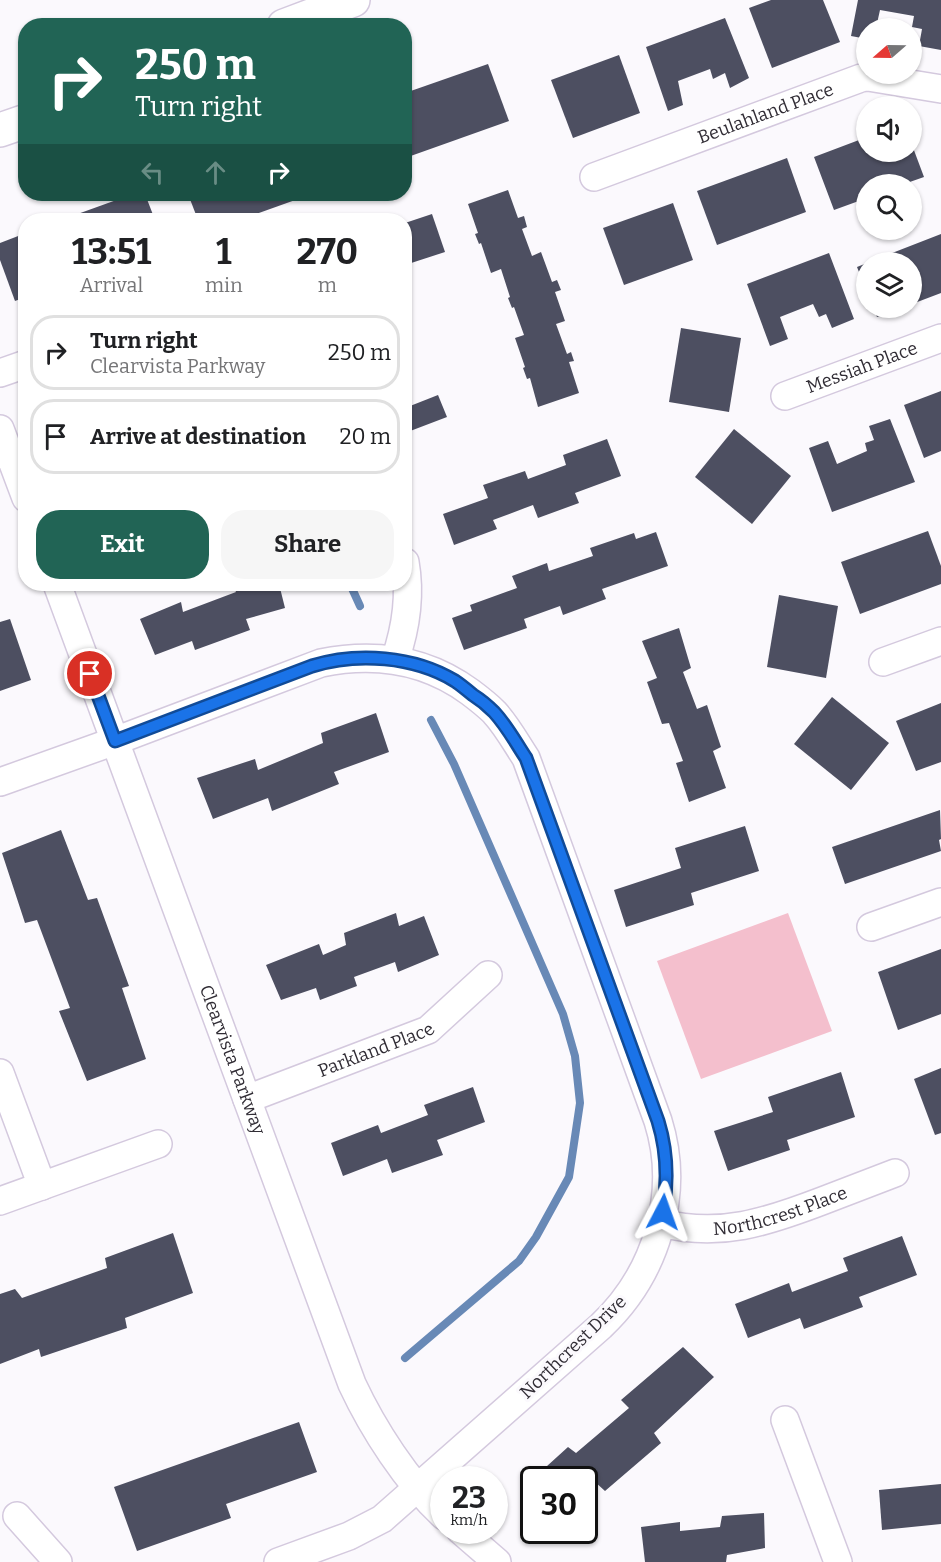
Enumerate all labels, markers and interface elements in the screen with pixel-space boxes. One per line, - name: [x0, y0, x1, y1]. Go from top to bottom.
- north arrow: [856, 18, 922, 84]
- map controls: [856, 18, 922, 318]
- text: 250 m: [135, 40, 256, 90]
- icon: right: [36, 42, 114, 120]
- street label: Beulahland Place: [695, 78, 836, 149]
- text: Turn right: [135, 91, 262, 123]
- button: sound: [856, 96, 922, 162]
- icon: left: [136, 156, 169, 189]
- icon: ahead: [199, 156, 232, 189]
- icon: right: [262, 156, 295, 189]
- button: search: [856, 174, 922, 240]
- text: 13:51: [72, 230, 151, 274]
- text: 1: [216, 230, 232, 274]
- text: 270: [297, 230, 358, 274]
- button: layers: [856, 252, 922, 318]
- text: Arrival: [80, 273, 143, 297]
- text: min: [205, 273, 243, 297]
- text: m: [318, 273, 337, 297]
- text: Turn right: [90, 327, 198, 354]
- icon: right: [39, 336, 72, 369]
- street label: Messiah Place: [803, 337, 920, 398]
- text: 250 m: [328, 339, 391, 366]
- text: Clearvista Parkway: [90, 354, 265, 378]
- icon: arrive: [39, 420, 72, 453]
- text: Arrive at destination: [90, 423, 306, 450]
- text: 20 m: [340, 423, 391, 450]
- button: Exit: [36, 510, 209, 579]
- button: Share: [221, 510, 394, 579]
- pin: [64, 648, 115, 699]
- icon: arrive: [73, 657, 106, 690]
- street label: Clearvista Parkway: [195, 982, 270, 1138]
- street label: Parkland Place: [315, 1018, 439, 1082]
- position arrow: [631, 1180, 695, 1244]
- street label: Northcrest Place: [712, 1181, 850, 1240]
- street label: Northcrest Drive: [515, 1291, 631, 1403]
- speed limit sign: 30: [520, 1466, 598, 1544]
- text: 23: [452, 1480, 486, 1516]
- text: km/h: [450, 1511, 488, 1529]

